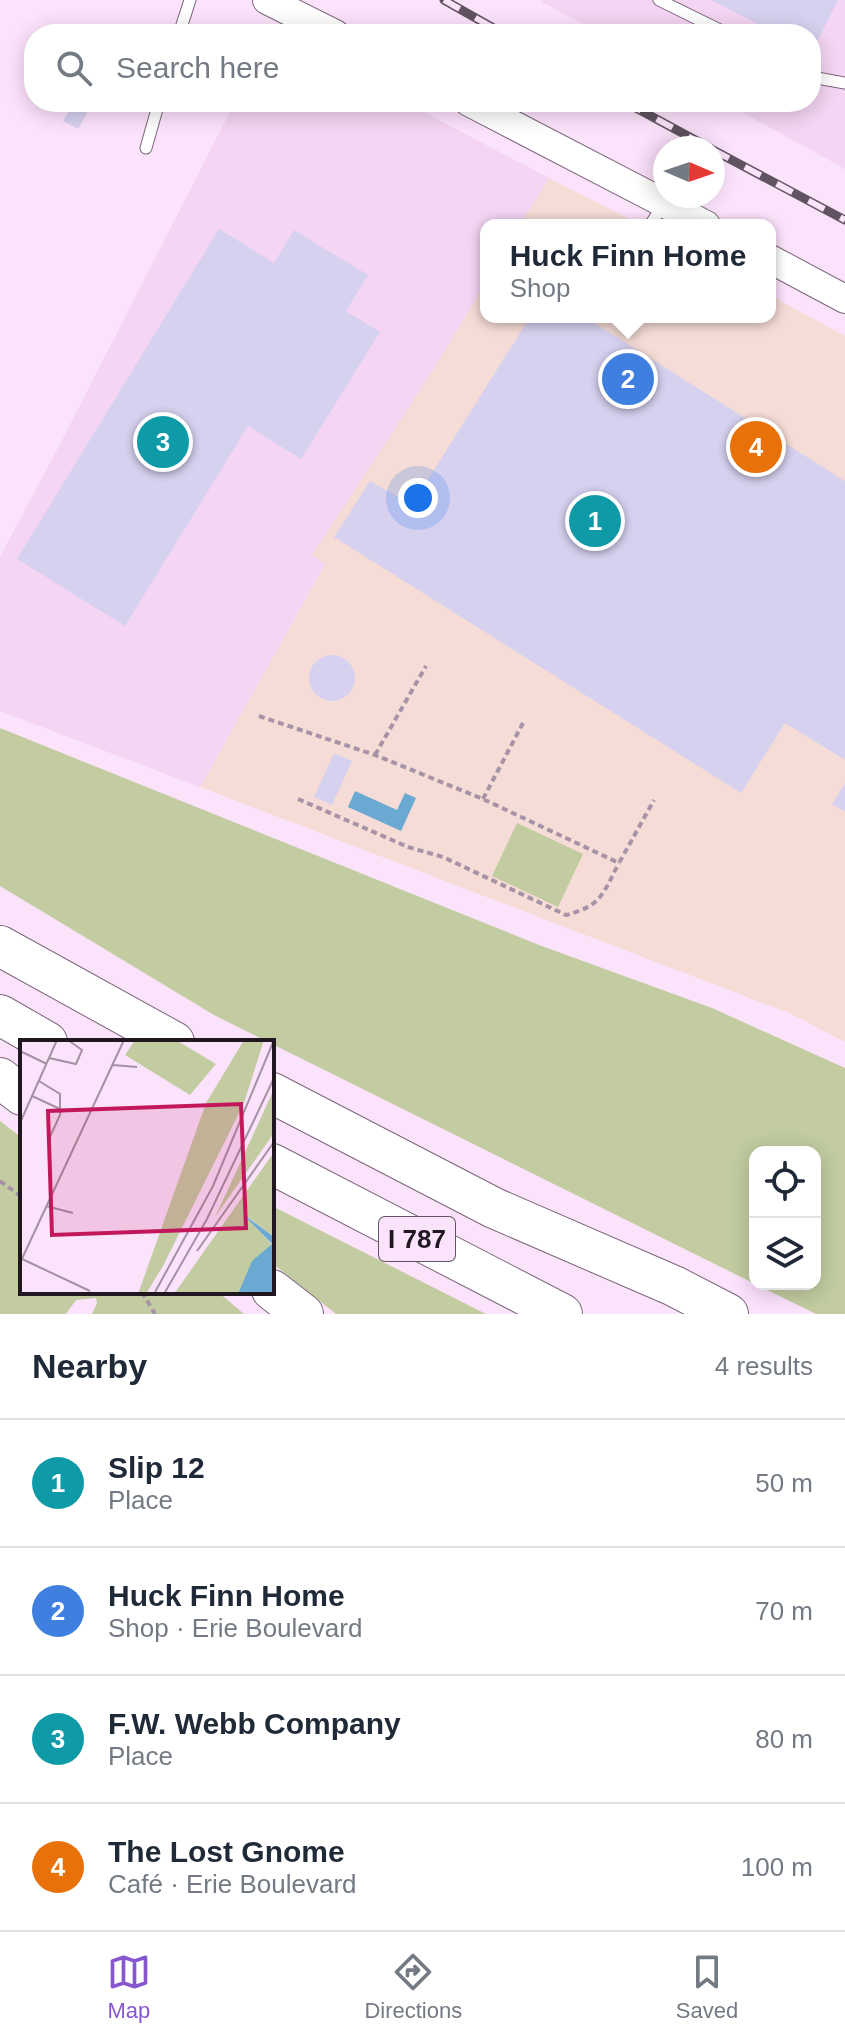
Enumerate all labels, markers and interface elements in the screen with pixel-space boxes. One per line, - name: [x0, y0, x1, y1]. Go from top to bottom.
- search box: [24, 24, 821, 112]
- icon: search: [52, 46, 96, 90]
- text: Search here: [116, 51, 279, 84]
- north arrow: [653, 136, 725, 208]
- popup: [480, 219, 776, 323]
- text: Huck Finn Home: [510, 239, 746, 272]
- text: Shop: [510, 273, 570, 303]
- pin: 2: [602, 349, 654, 409]
- pin: 3: [137, 412, 189, 472]
- pin: 4: [730, 417, 782, 477]
- your location: [398, 478, 438, 518]
- pin: 1: [569, 491, 621, 551]
- inset map: [20, 1040, 274, 1294]
- map controls: [749, 1146, 821, 1290]
- button: locate: [749, 1146, 821, 1218]
- road number: I 787: [379, 1217, 455, 1261]
- button: layers: [749, 1218, 821, 1290]
- text: Nearby: [32, 1347, 147, 1385]
- text: 4 results: [715, 1351, 813, 1381]
- text: Slip 12: [108, 1451, 205, 1484]
- text: 1: [51, 1468, 65, 1498]
- text: 50 m: [755, 1468, 813, 1498]
- text: Place: [108, 1485, 173, 1515]
- text: Huck Finn Home: [108, 1579, 345, 1612]
- text: 2: [51, 1596, 65, 1626]
- text: 70 m: [755, 1596, 813, 1626]
- text: Shop · Erie Boulevard: [108, 1613, 362, 1643]
- text: F.W. Webb Company: [108, 1707, 401, 1740]
- text: 3: [51, 1724, 65, 1754]
- text: 80 m: [755, 1724, 813, 1754]
- text: Place: [108, 1741, 173, 1771]
- text: The Lost Gnome: [108, 1835, 345, 1868]
- text: 4: [51, 1852, 65, 1882]
- text: 100 m: [741, 1852, 813, 1882]
- text: Café · Erie Boulevard: [108, 1869, 357, 1899]
- tab: Map: [107, 1950, 151, 2024]
- tab: Directions: [364, 1950, 462, 2024]
- tab: Saved: [676, 1950, 738, 2024]

